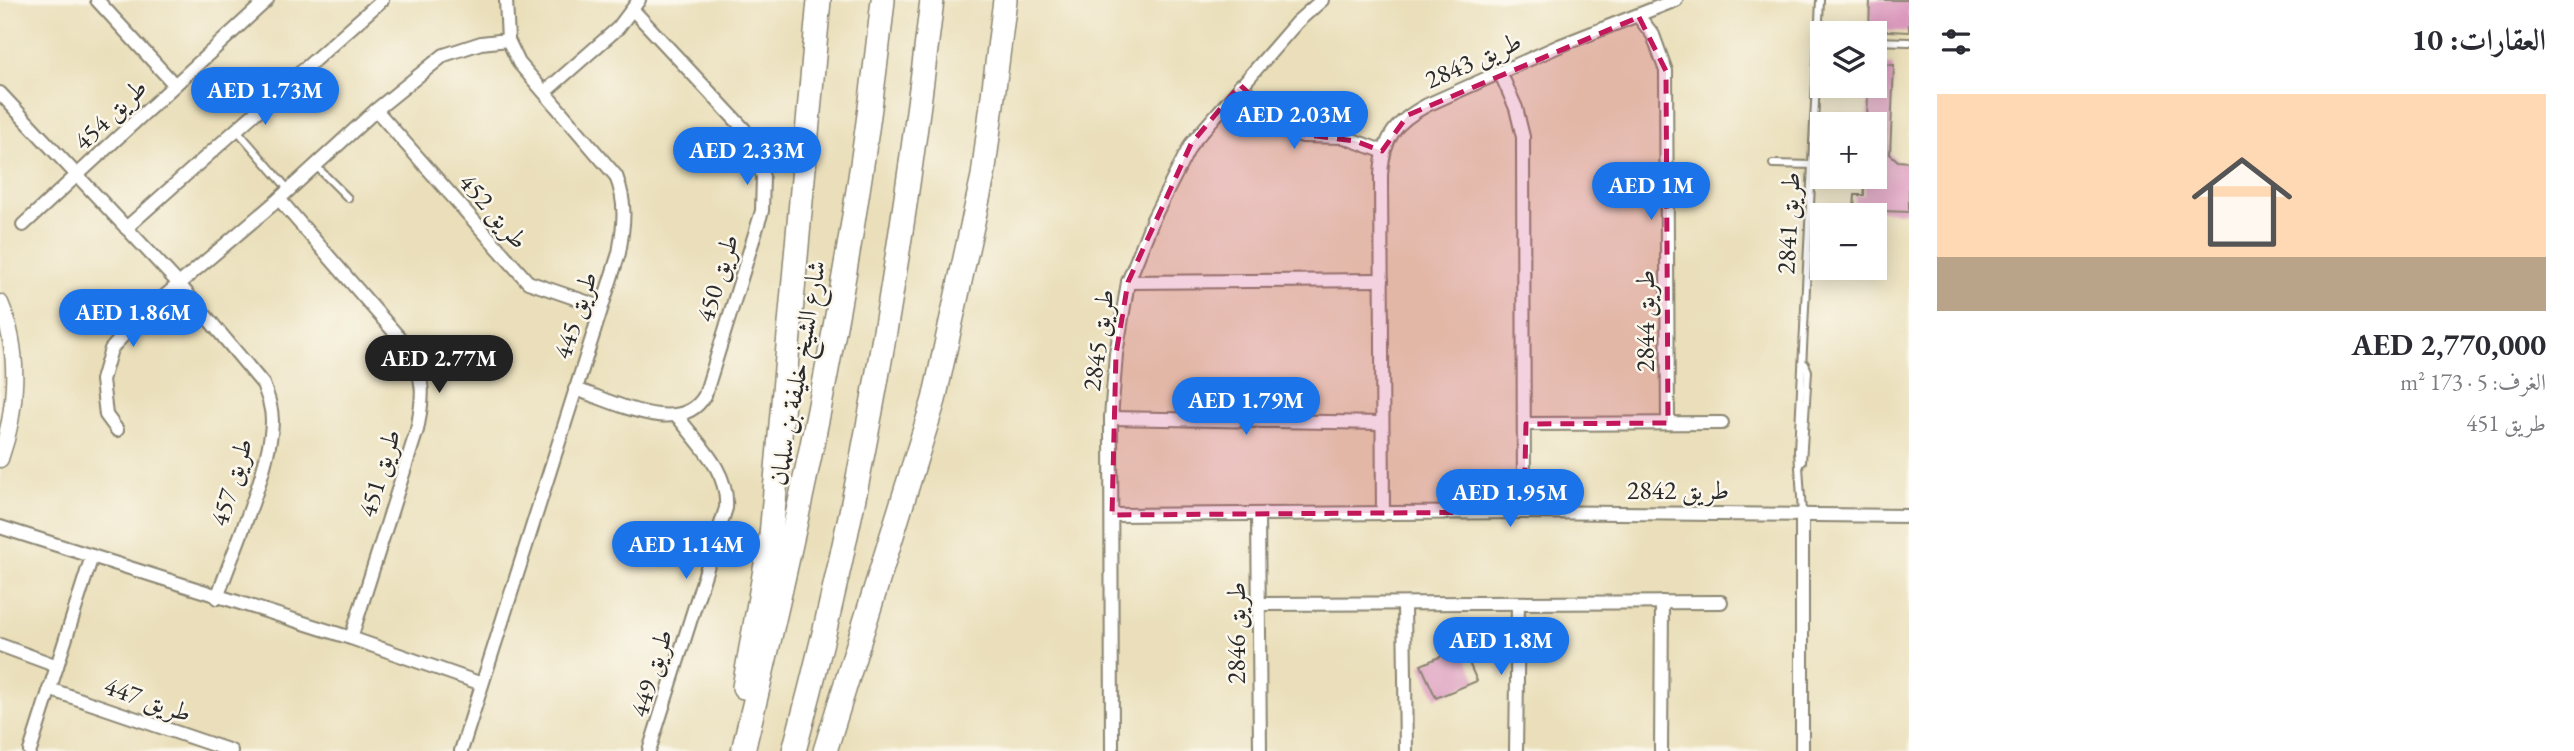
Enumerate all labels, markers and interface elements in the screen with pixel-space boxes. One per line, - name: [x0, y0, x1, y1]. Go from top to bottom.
- text: العقارات: 10: [2411, 20, 2546, 59]
- map controls: [1810, 21, 1887, 280]
- button: layers: [1810, 21, 1887, 98]
- icon: filters: [1937, 23, 1975, 61]
- street label: طريق 2843: [1419, 24, 1527, 96]
- pin: AED 1.73M: [185, 68, 345, 127]
- street label: طريق 454: [66, 70, 154, 158]
- text: AED 1.73M: [207, 75, 323, 105]
- pin: AED 2.03M: [1214, 92, 1374, 151]
- text: AED 2.03M: [1236, 99, 1352, 129]
- button: +: [1810, 112, 1887, 189]
- pin: AED 2.33M: [667, 128, 827, 187]
- text: AED 2.33M: [689, 135, 805, 165]
- icon: home: [2179, 139, 2305, 265]
- pin: AED 1M: [1594, 162, 1708, 222]
- street label: طريق 452: [452, 166, 536, 256]
- text: AED 1M: [1608, 170, 1694, 200]
- street label: طريق 2841: [1768, 171, 1808, 275]
- button: −: [1810, 203, 1887, 280]
- street label: طريق 450: [688, 230, 746, 326]
- street label: شارع الشيخ خليفة بن سلمان: [760, 258, 840, 489]
- street label: طريق 445: [545, 267, 605, 363]
- street label: طريق 2844: [1628, 270, 1662, 372]
- street label: طريق 2845: [1074, 287, 1122, 393]
- pin: AED 1.86M: [53, 290, 213, 349]
- text: AED 1.86M: [75, 297, 191, 327]
- text: AED 2,770,000: [2352, 325, 2546, 364]
- pin: AED 2.77M: [359, 336, 519, 395]
- text: AED 2.77M: [381, 343, 497, 373]
- text: الغرف: 5 · 173 m²: [2400, 367, 2546, 397]
- pin: AED 1.79M: [1166, 378, 1326, 437]
- text: AED 1.79M: [1188, 385, 1304, 415]
- text: طريق 451: [2466, 408, 2546, 438]
- street label: طريق 451: [350, 425, 408, 521]
- street label: طريق 457: [202, 434, 260, 530]
- pin: AED 1.95M: [1430, 470, 1590, 529]
- street label: طريق 2842: [1627, 473, 1729, 507]
- text: AED 1.95M: [1452, 477, 1568, 507]
- pin: AED 1.14M: [606, 522, 766, 581]
- text: AED 1.14M: [628, 529, 744, 559]
- street label: طريق 2846: [1219, 582, 1253, 684]
- pin: AED 1.8M: [1429, 618, 1573, 677]
- street label: طريق 449: [622, 625, 680, 721]
- text: AED 1.8M: [1449, 625, 1553, 655]
- street label: طريق 447: [100, 668, 196, 730]

